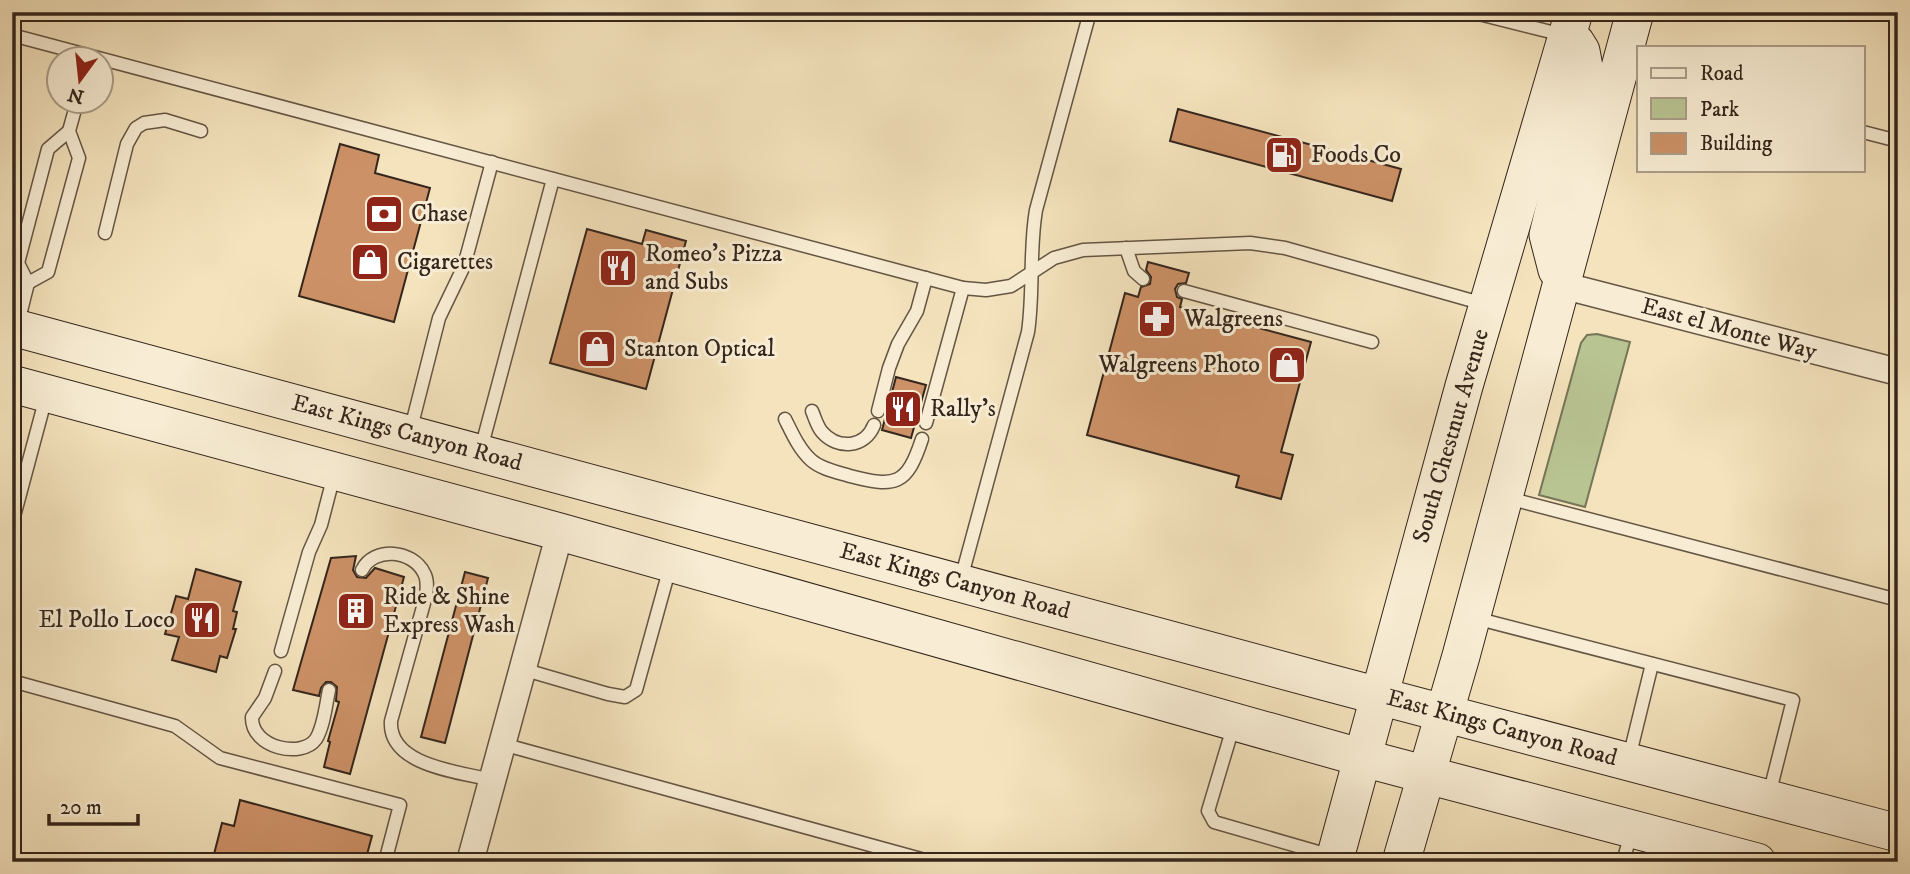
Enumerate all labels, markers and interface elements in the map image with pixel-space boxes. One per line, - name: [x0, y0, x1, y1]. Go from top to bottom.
- north arrow: [46, 46, 116, 116]
- legend: [1637, 46, 1864, 172]
- text: Road: [1700, 61, 1744, 87]
- text: N: [65, 82, 87, 108]
- text: Park: [1700, 97, 1740, 123]
- text: Building: [1700, 131, 1773, 157]
- fuel station icon: Foods Co: [1263, 134, 1305, 176]
- place label: Foods Co: [1311, 140, 1401, 170]
- bank icon: Chase: [363, 193, 405, 235]
- place label: Chase: [411, 199, 468, 229]
- place label: Romeo's Pizza and Subs: [645, 239, 783, 297]
- shop icon: Cigarettes: [349, 241, 391, 283]
- place label: Cigarettes: [397, 247, 493, 277]
- restaurant icon: Romeo's Pizza and Subs: [597, 247, 639, 289]
- street label: East el Monte Way: [1638, 291, 1821, 367]
- pharmacy icon: Walgreens: [1136, 298, 1178, 340]
- place label: Walgreens: [1183, 304, 1283, 334]
- street label: South Chestnut Avenue: [1406, 325, 1496, 547]
- shop icon: Stanton Optical: [576, 328, 618, 370]
- place label: Stanton Optical: [624, 334, 775, 364]
- shop icon: Walgreens Photo: [1266, 344, 1308, 386]
- place label: Walgreens Photo: [1097, 350, 1260, 380]
- street label: East Kings Canyon Road: [288, 388, 526, 478]
- restaurant icon: Rally's: [882, 388, 924, 430]
- place label: Rally's: [930, 394, 996, 424]
- street label: East Kings Canyon Road: [836, 536, 1074, 626]
- place label: Ride & Shine Express Wash: [383, 582, 516, 640]
- building icon: Ride & Shine Express Wash: [335, 590, 377, 632]
- restaurant icon: El Pollo Loco: [181, 599, 223, 641]
- place label: El Pollo Loco: [38, 605, 175, 635]
- street label: East Kings Canyon Road: [1383, 683, 1621, 773]
- scale bar: [49, 783, 138, 827]
- text: 20 m: [60, 795, 102, 821]

